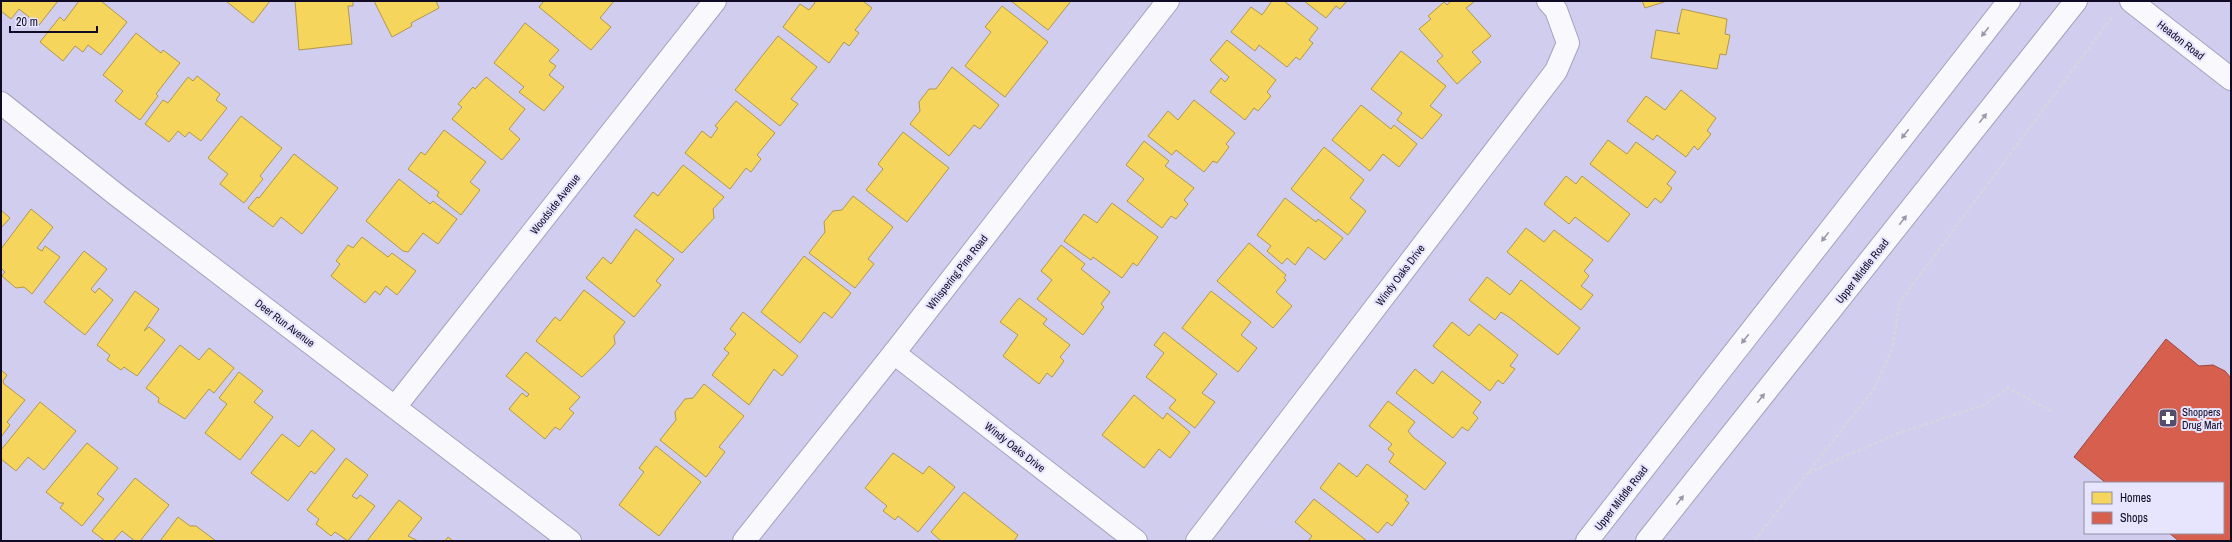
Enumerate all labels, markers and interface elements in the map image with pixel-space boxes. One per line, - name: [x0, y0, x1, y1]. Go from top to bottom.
- scale bar: [10, 8, 97, 34]
- text: 20 m: [16, 14, 38, 30]
- street label: Headon Road: [2155, 17, 2207, 63]
- one-way arrow: [1981, 26, 1989, 37]
- one-way arrow: [1979, 113, 1988, 124]
- one-way arrow: [1901, 129, 1909, 140]
- street label: Woodside Avenue: [527, 171, 583, 237]
- one-way arrow: [1898, 214, 1907, 225]
- one-way arrow: [1821, 231, 1829, 242]
- street label: Whispering Pine Road: [923, 232, 991, 312]
- street label: Upper Middle Road: [1832, 236, 1892, 306]
- street label: Windy Oaks Drive: [1372, 242, 1428, 308]
- street label: Deer Run Avenue: [252, 296, 318, 350]
- one-way arrow: [1740, 334, 1749, 345]
- one-way arrow: [1756, 393, 1765, 404]
- place label: Shoppers Drug Mart: [2182, 405, 2223, 432]
- pharmacy icon: Shoppers Drug Mart: [2157, 407, 2179, 429]
- street label: Windy Oaks Drive: [982, 419, 1048, 475]
- street label: Upper Middle Road: [1591, 463, 1651, 533]
- legend: [2084, 482, 2224, 534]
- text: Homes: [2120, 490, 2151, 506]
- one-way arrow: [1675, 495, 1684, 505]
- text: Shops: [2120, 510, 2148, 526]

